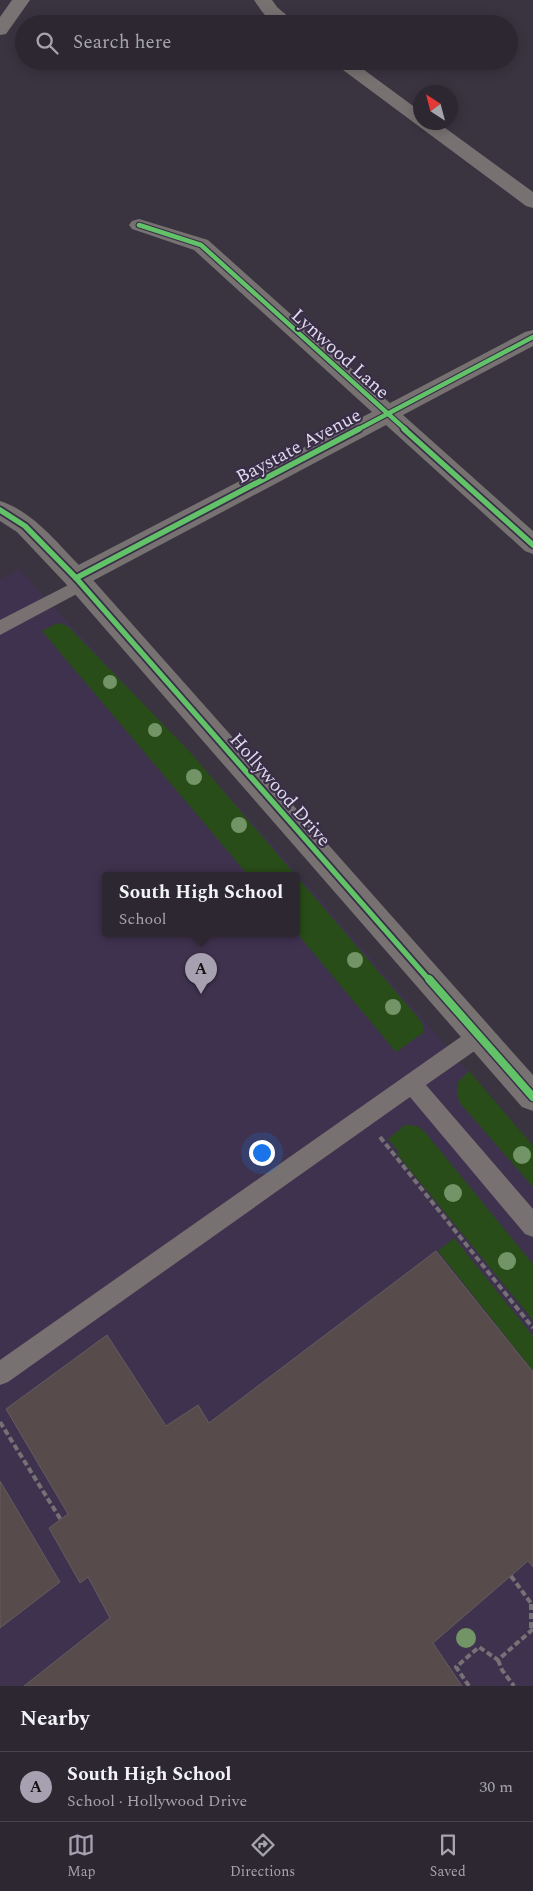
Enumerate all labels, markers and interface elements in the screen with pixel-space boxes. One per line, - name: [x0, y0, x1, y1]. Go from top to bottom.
- search box: [15, 15, 518, 70]
- text: Search here: [73, 28, 172, 57]
- icon: search: [33, 29, 61, 57]
- north arrow: [413, 85, 458, 130]
- street label: Lynwood Lane: [284, 302, 396, 406]
- street label: Baystate Avenue: [231, 401, 367, 492]
- street label: Hollywood Drive: [222, 727, 338, 853]
- popup: [102, 872, 300, 937]
- text: South High School: [119, 878, 283, 907]
- text: School: [119, 907, 167, 931]
- pin: A: [185, 953, 217, 994]
- your location: [249, 1140, 275, 1166]
- text: Nearby: [20, 1703, 90, 1735]
- text: South High School: [67, 1760, 232, 1789]
- text: A: [30, 1775, 42, 1799]
- text: 30 m: [479, 1775, 513, 1799]
- text: School · Hollywood Drive: [67, 1789, 247, 1813]
- tab: Map: [67, 1831, 95, 1882]
- tab: Directions: [230, 1831, 295, 1882]
- tab: Saved: [430, 1831, 466, 1882]

